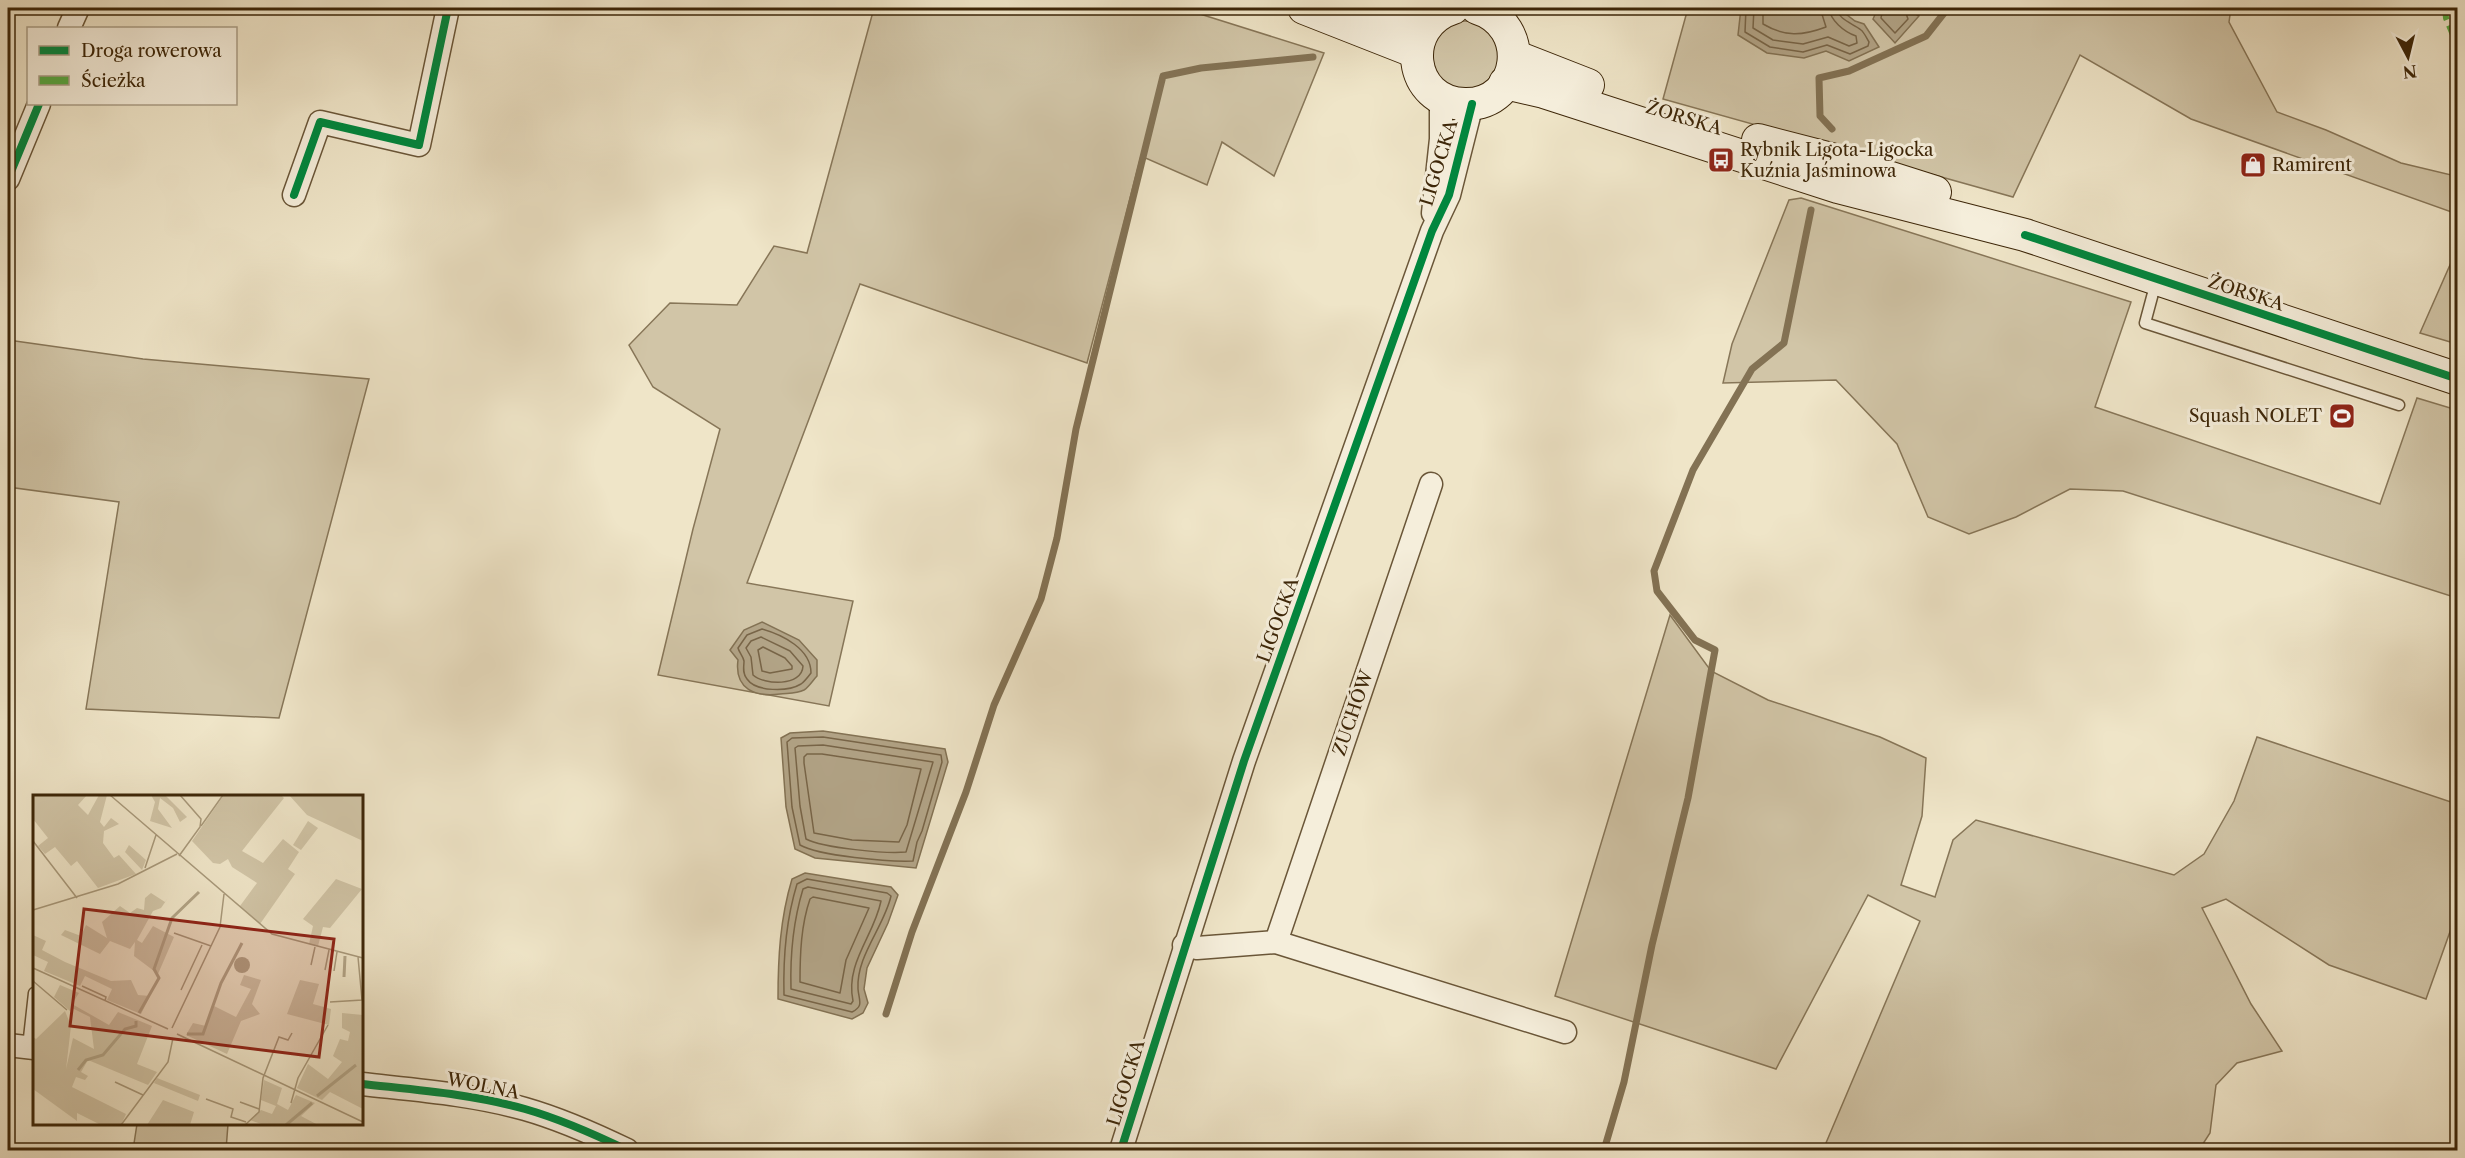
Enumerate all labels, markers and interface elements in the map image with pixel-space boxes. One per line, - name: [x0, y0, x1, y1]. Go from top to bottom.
- legend: [27, 27, 237, 105]
- north arrow: [2378, 27, 2438, 87]
- text: Droga rowerowa: [81, 40, 222, 62]
- text: N: [2402, 61, 2418, 83]
- text: Ścieżka: [81, 69, 146, 92]
- street label: ŻORSKA: [1643, 95, 1726, 140]
- street label: LIGOCKA: [1415, 117, 1463, 209]
- place label: Rybnik Ligota-Ligocka Kuźnia Jaśminowa: [1740, 139, 1934, 182]
- bus stop icon: Rybnik Ligota-Ligocka Kuźnia Jaśminowa: [1706, 145, 1736, 175]
- shop icon: Ramirent: [2238, 150, 2268, 180]
- place label: Ramirent: [2272, 154, 2353, 176]
- street label: ŻORSKA: [2205, 269, 2288, 316]
- sports icon: Squash NOLET: [2327, 401, 2357, 431]
- place label: Squash NOLET: [2189, 405, 2323, 427]
- street label: LIGOCKA: [1252, 574, 1304, 666]
- street label: ZUCHÓW: [1327, 666, 1378, 759]
- inset map: [33, 795, 363, 1125]
- street label: LIGOCKA: [1102, 1037, 1150, 1129]
- street label: WOLNA: [444, 1068, 522, 1104]

